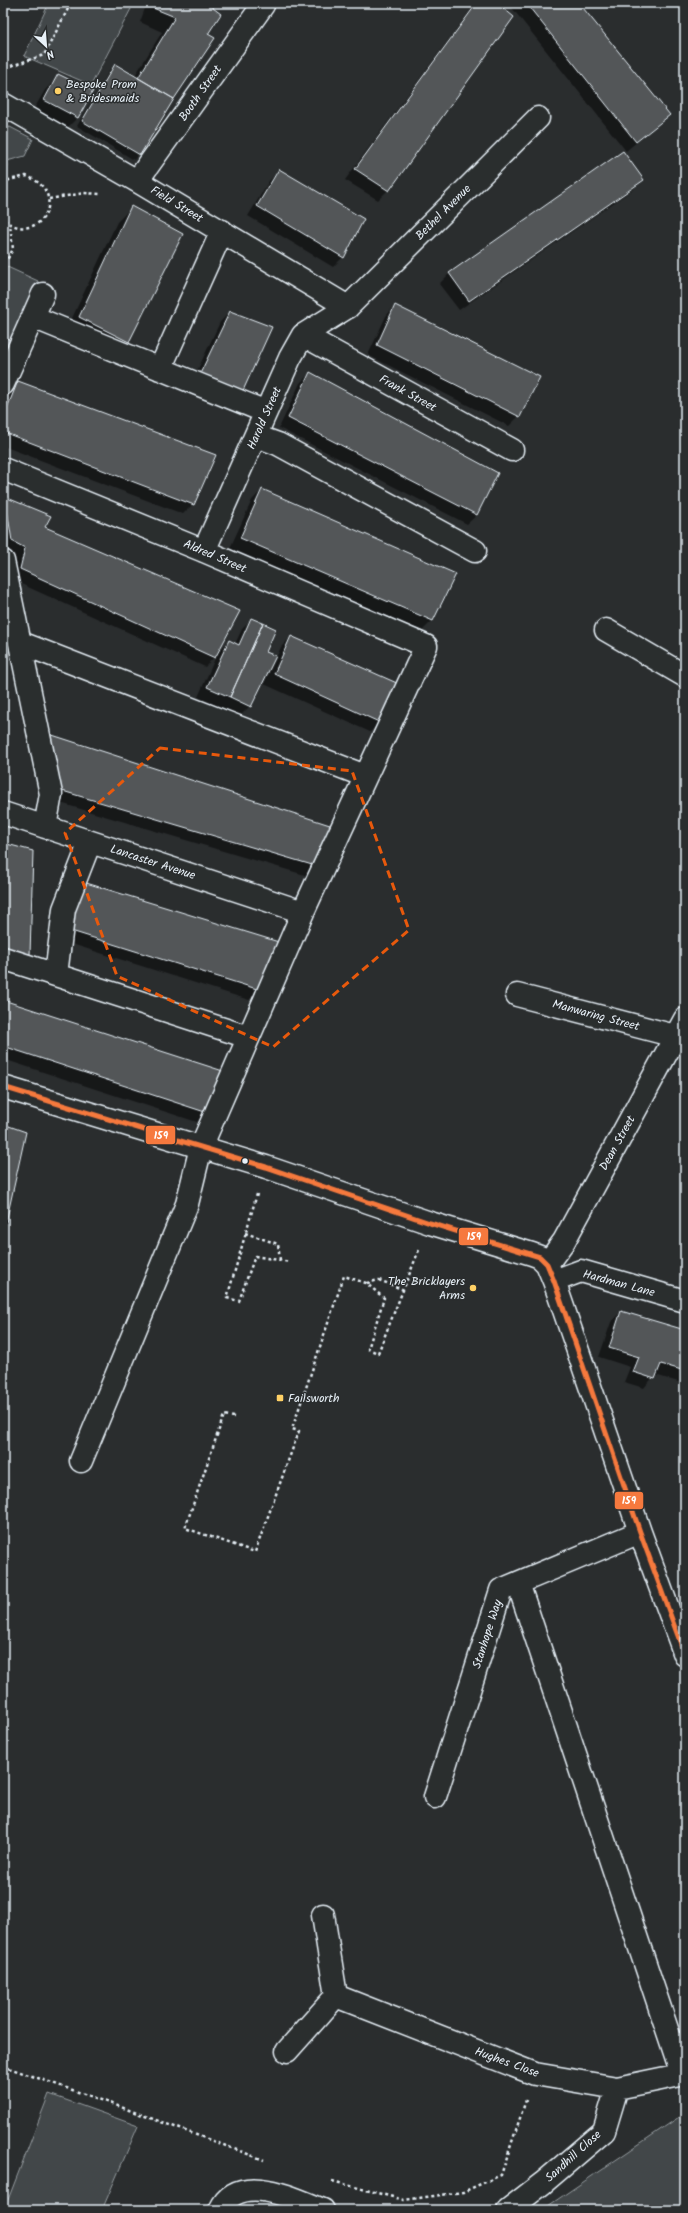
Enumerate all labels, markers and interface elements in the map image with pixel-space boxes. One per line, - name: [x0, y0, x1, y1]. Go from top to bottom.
- north arrow: [26, 26, 66, 66]
- text: N: [43, 44, 57, 64]
- street label: Booth Street: [174, 61, 227, 125]
- place label: Bespoke Prom & Bridesmaids: [66, 75, 139, 108]
- marker: Bespoke Prom & Bridesmaids: [53, 86, 63, 96]
- street label: Bethel Avenue: [411, 180, 476, 245]
- street label: Field Street: [147, 181, 207, 228]
- street label: Frank Street: [376, 370, 440, 417]
- street label: Harold Street: [242, 383, 287, 453]
- street label: Aldred Street: [180, 535, 250, 578]
- street label: Lancaster Avenue: [108, 840, 199, 885]
- street label: Manwaring Street: [550, 995, 642, 1036]
- street label: Dean Street: [594, 1112, 641, 1174]
- line badge: 159: [145, 1125, 176, 1145]
- text: 159: [154, 1127, 169, 1145]
- unlabelled marker: [240, 1156, 250, 1166]
- line badge: 159: [458, 1227, 489, 1246]
- text: 159: [467, 1228, 482, 1246]
- street label: Hardman Lane: [581, 1265, 658, 1302]
- place label: The Bricklayers Arms: [388, 1272, 465, 1305]
- marker: The Bricklayers Arms: [468, 1283, 478, 1293]
- place label: Failsworth: [288, 1389, 339, 1408]
- marker: Failsworth: [275, 1393, 285, 1403]
- line badge: 159: [614, 1491, 644, 1510]
- text: 159: [622, 1492, 637, 1510]
- street label: Stanhope Way: [467, 1597, 508, 1671]
- street label: Hughes Close: [472, 2042, 542, 2083]
- street label: Sandhill Close: [541, 2125, 606, 2187]

